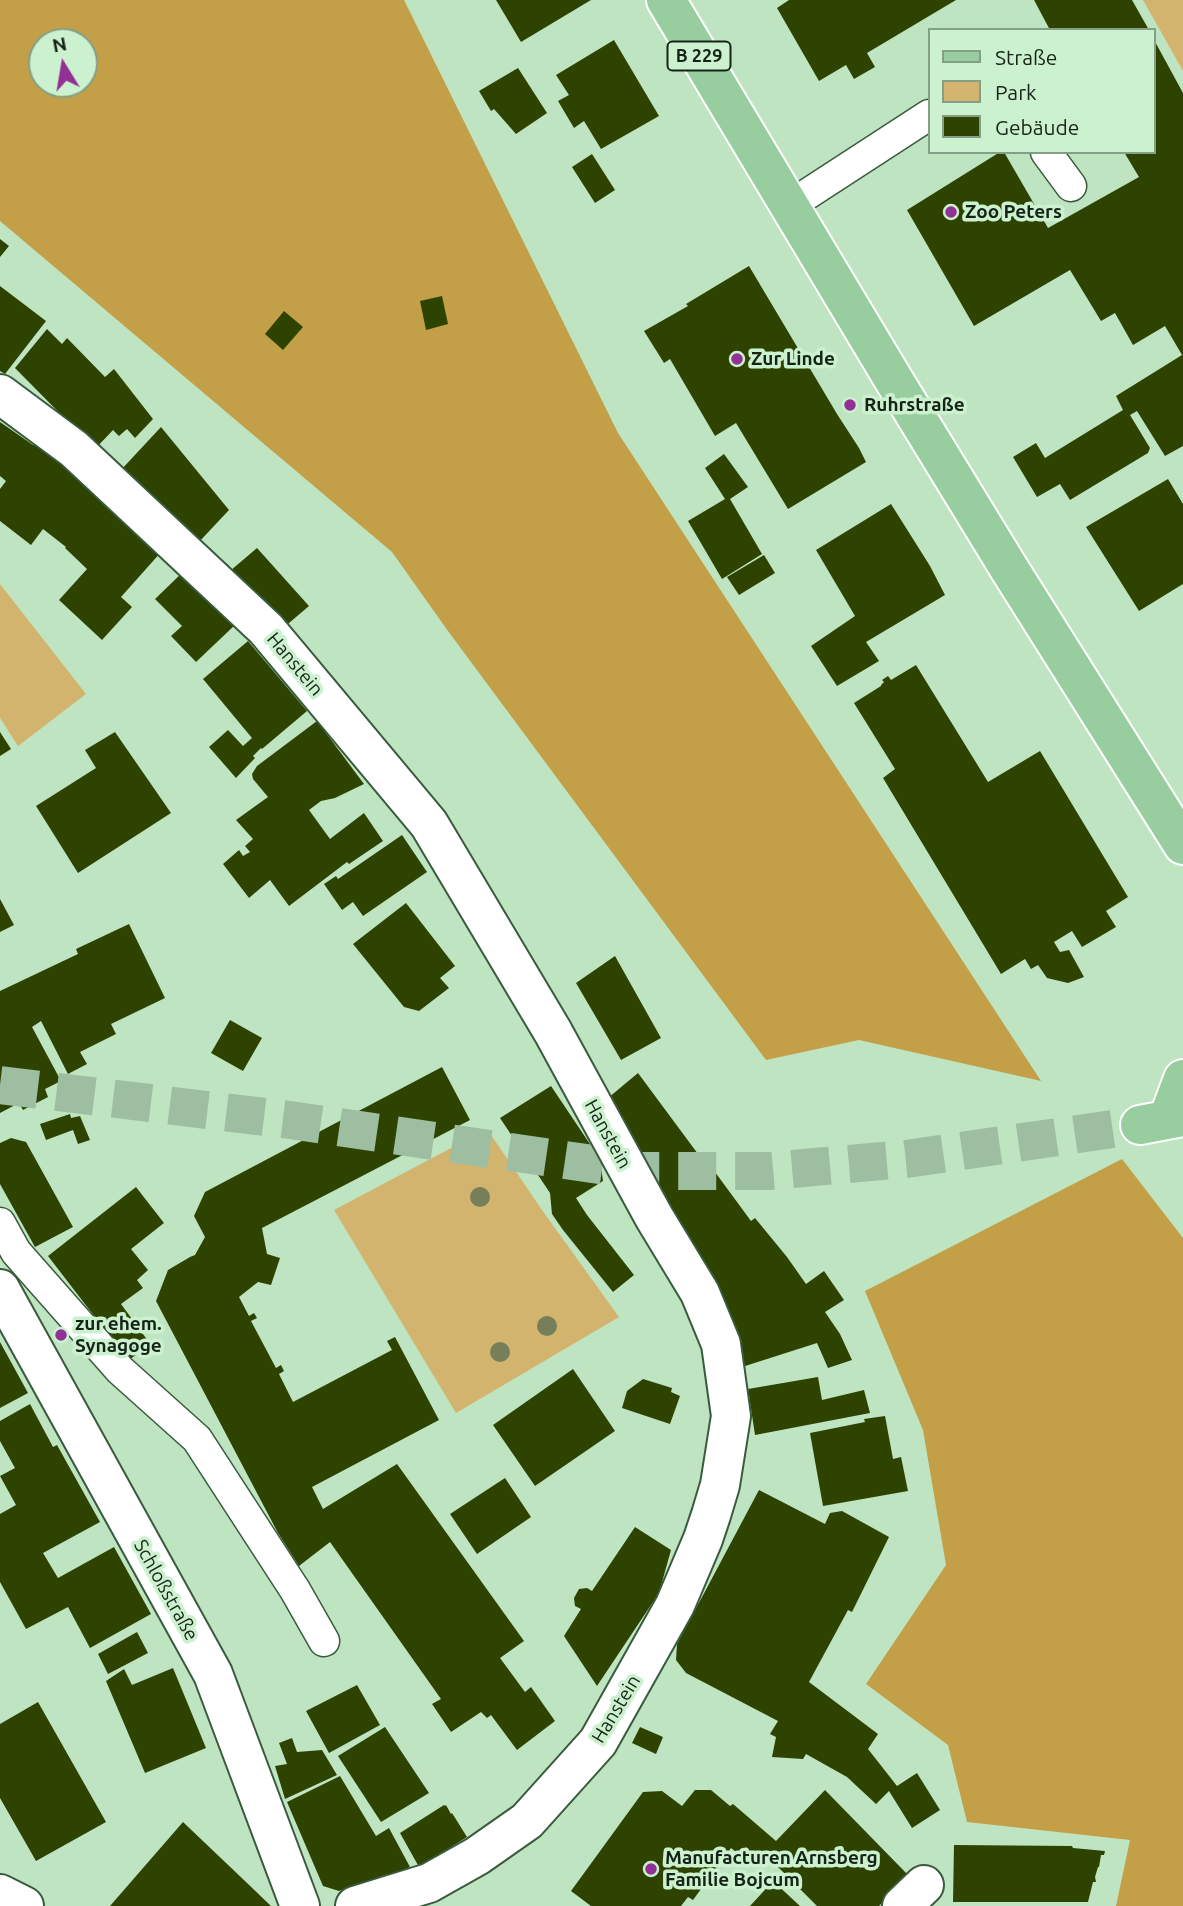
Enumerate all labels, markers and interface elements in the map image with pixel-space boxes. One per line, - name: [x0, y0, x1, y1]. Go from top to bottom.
- north arrow: [28, 28, 98, 98]
- legend: [928, 28, 1155, 154]
- text: N: [50, 32, 68, 57]
- road number: B 229: [668, 42, 730, 70]
- text: Straße: [995, 45, 1057, 69]
- text: Park: [995, 80, 1037, 104]
- text: Gebäude: [995, 115, 1079, 139]
- place label: Zoo Peters: [965, 201, 1062, 223]
- marker: Zoo Peters: [943, 204, 959, 220]
- place label: Zur Linde: [751, 348, 835, 370]
- marker: Zur Linde: [729, 351, 745, 367]
- place label: Ruhrstraße: [864, 394, 965, 416]
- marker: Ruhrstraße: [842, 397, 858, 413]
- street label: Hanstein: [262, 628, 328, 700]
- street label: Hanstein: [580, 1095, 636, 1173]
- place label: zur ehem. Synagoge: [75, 1313, 162, 1357]
- marker: zur ehem. Synagoge: [53, 1327, 69, 1343]
- street label: Schloßstraße: [129, 1536, 203, 1644]
- street label: Hanstein: [587, 1671, 645, 1747]
- place label: Manufacturen Arnsberg Familie Bojcum: [665, 1847, 878, 1891]
- marker: Manufacturen Arnsberg Familie Bojcum: [643, 1861, 659, 1877]

